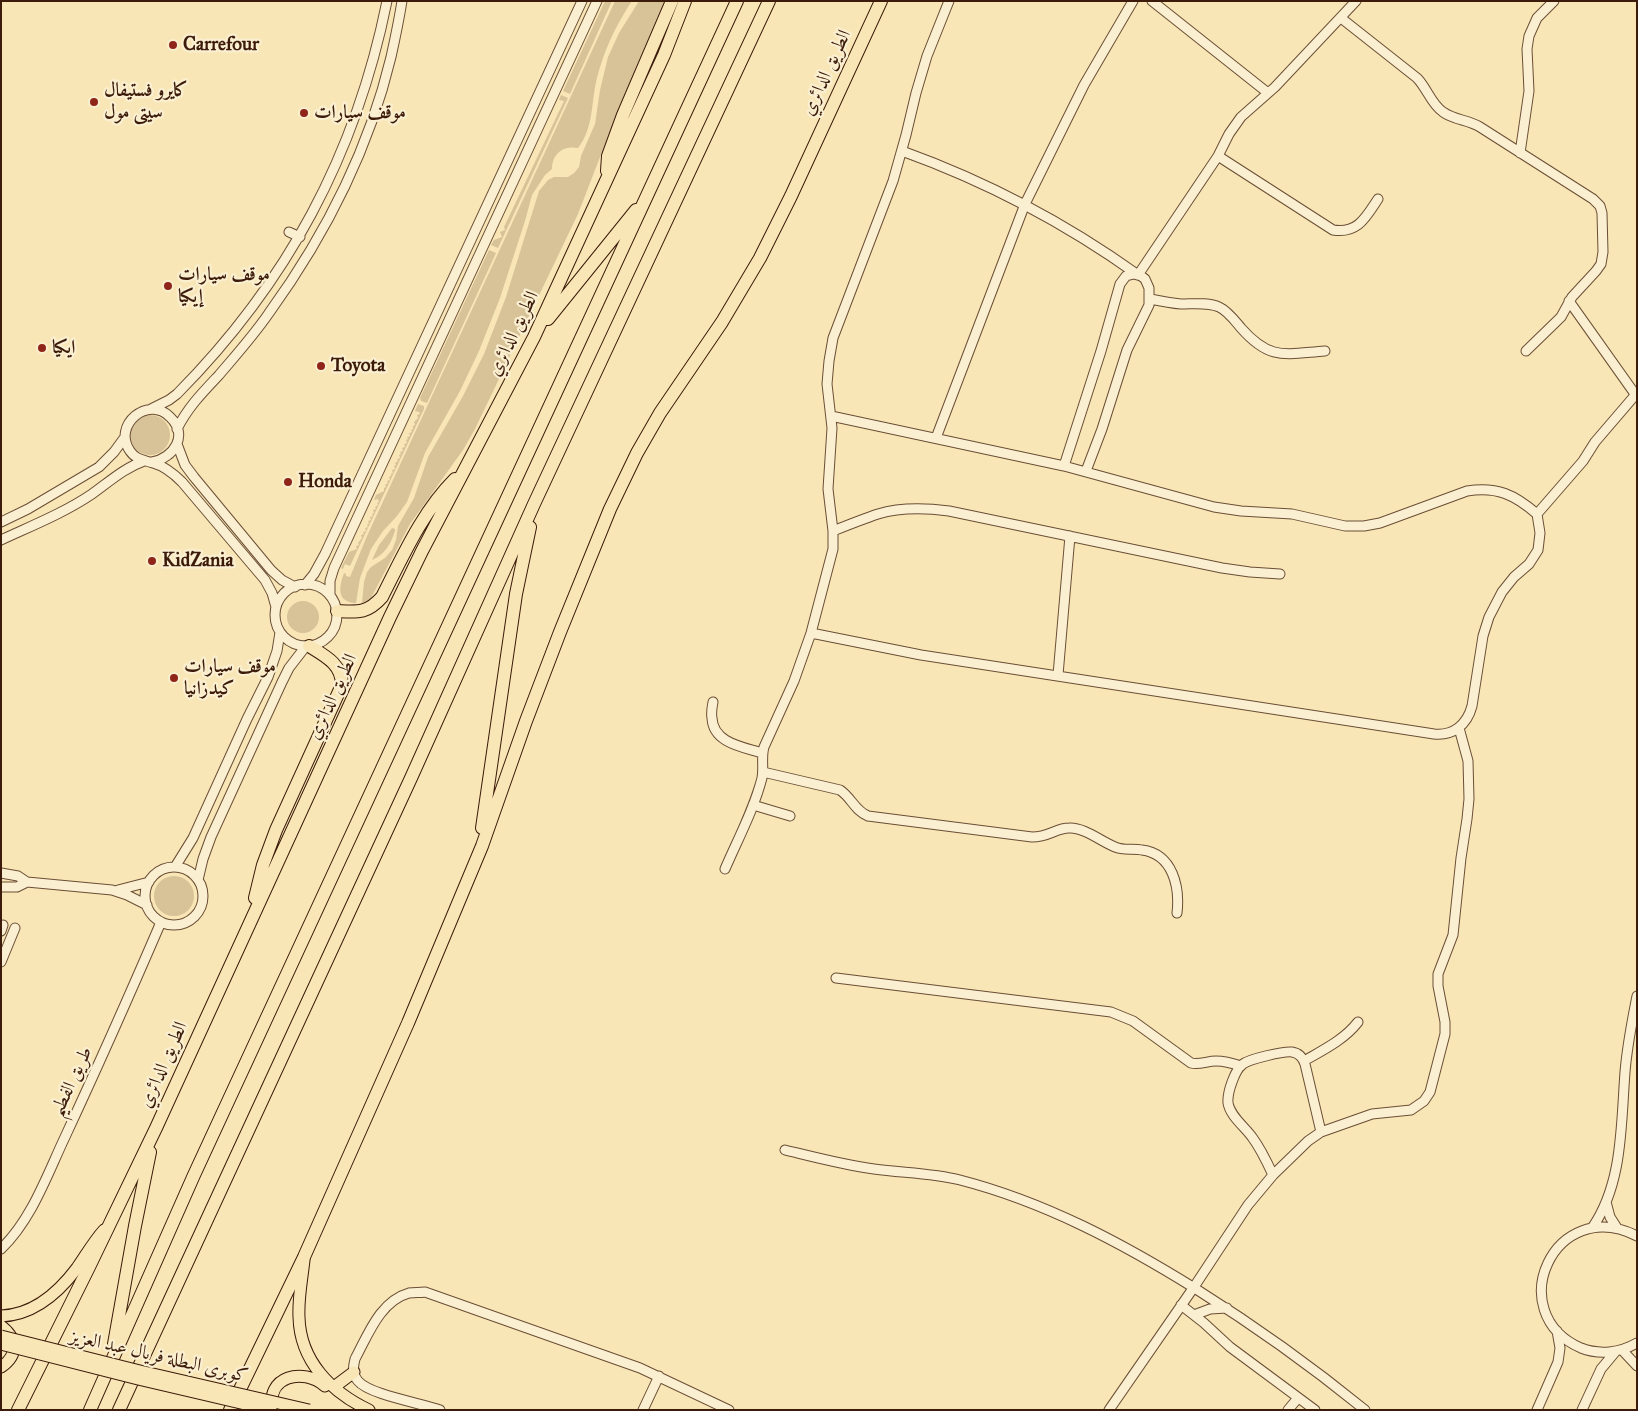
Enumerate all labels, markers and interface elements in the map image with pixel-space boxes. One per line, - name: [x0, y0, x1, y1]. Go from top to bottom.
- street label: الطريق الدائري: [797, 27, 857, 119]
- place label: Carrefour: [183, 34, 259, 56]
- marker: Carrefour: [167, 39, 179, 51]
- place label: كايرو فستيفال سيتى مول: [104, 80, 188, 124]
- marker: كايرو فستيفال سيتى مول: [88, 96, 100, 108]
- place label: موقف سيارات: [314, 102, 406, 124]
- marker: موقف سيارات: [298, 107, 310, 119]
- place label: موقف سيارات إيكيا: [178, 264, 270, 308]
- marker: موقف سيارات إيكيا: [162, 280, 174, 292]
- street label: الطريق الدائري: [484, 288, 544, 380]
- place label: ايكيا: [52, 337, 75, 359]
- marker: ايكيا: [36, 342, 48, 354]
- place label: Toyota: [331, 355, 385, 377]
- marker: Toyota: [315, 360, 327, 372]
- place label: Honda: [298, 471, 352, 493]
- marker: Honda: [282, 476, 294, 488]
- place label: KidZania: [162, 550, 234, 572]
- marker: KidZania: [146, 555, 158, 567]
- street label: الطريق الدائري: [303, 651, 363, 743]
- place label: موقف سيارات كيدزانيا: [184, 656, 276, 700]
- marker: موقف سيارات كيدزانيا: [168, 672, 180, 684]
- street label: الطريق الدائري: [135, 1018, 193, 1112]
- street label: طريق الفطيم: [46, 1043, 98, 1121]
- street label: كوبرى البطلة فريال عبد العزيز: [68, 1325, 250, 1389]

